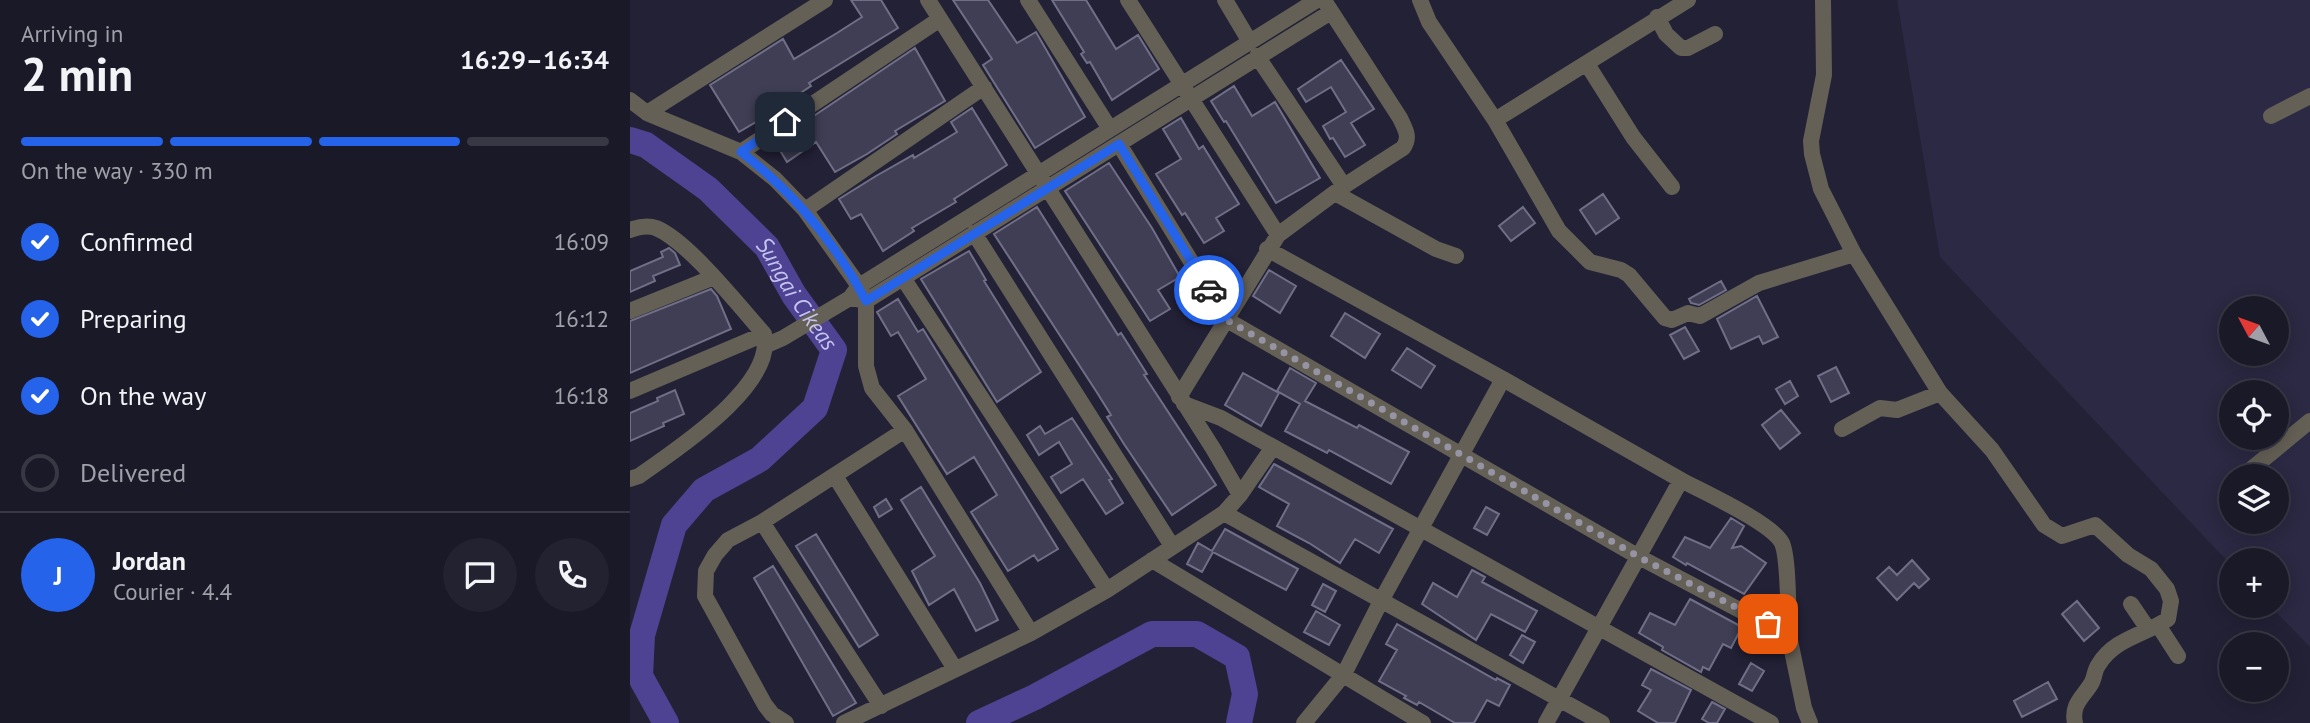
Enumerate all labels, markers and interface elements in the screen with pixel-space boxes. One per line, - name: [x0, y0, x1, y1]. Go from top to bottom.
- text: Arriving in: [21, 19, 123, 48]
- text: 16:29–16:34: [460, 43, 609, 76]
- text: 2 min: [21, 44, 133, 104]
- pin: [755, 92, 815, 152]
- icon: home: [766, 103, 804, 141]
- text: On the way · 330 m: [21, 156, 213, 185]
- icon: check: [21, 223, 59, 261]
- text: Confirmed: [80, 225, 193, 258]
- text: 16:09: [554, 227, 609, 256]
- water label: Sungai Cikeas: [751, 230, 845, 356]
- courier: [1174, 255, 1244, 325]
- icon: car: [1190, 271, 1228, 309]
- north arrow: [2219, 296, 2289, 366]
- map controls: [2219, 296, 2289, 702]
- icon: check: [21, 300, 59, 338]
- text: Preparing: [80, 302, 187, 335]
- text: 16:12: [554, 304, 609, 333]
- icon: check: [21, 377, 59, 415]
- text: On the way: [80, 379, 206, 412]
- button: locate: [2219, 380, 2289, 450]
- text: 16:18: [554, 381, 609, 410]
- text: Delivered: [80, 456, 186, 489]
- button: layers: [2219, 464, 2289, 534]
- button: chat: [443, 538, 517, 612]
- button: phone: [535, 538, 609, 612]
- text: Jordan: [113, 544, 186, 577]
- button: +: [2219, 548, 2289, 618]
- text: J: [54, 559, 62, 592]
- text: Courier · 4.4: [113, 577, 232, 606]
- pin: [1738, 594, 1798, 654]
- icon: bag: [1749, 605, 1787, 643]
- button: −: [2219, 632, 2289, 702]

